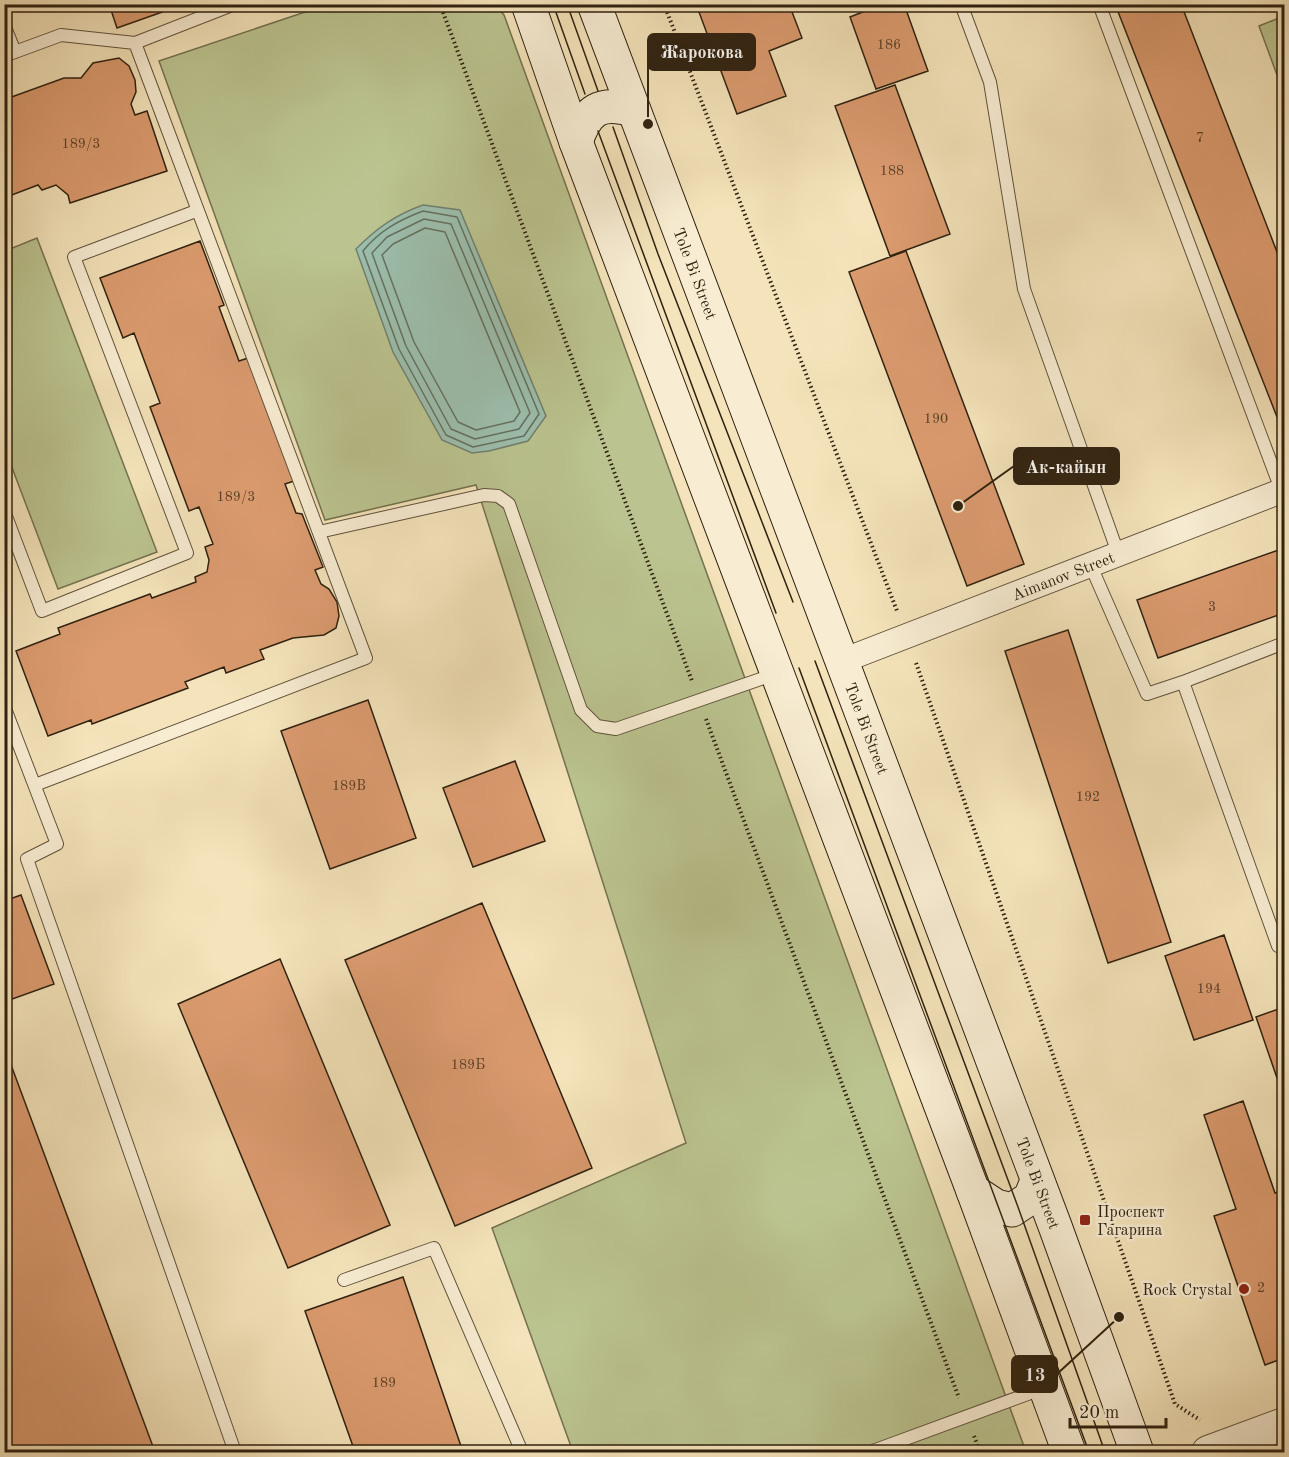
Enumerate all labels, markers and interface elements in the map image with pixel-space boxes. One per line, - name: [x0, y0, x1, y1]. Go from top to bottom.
- callout: Жарокова: [648, 34, 755, 70]
- house number: 186: [877, 38, 901, 52]
- text: Жарокова: [661, 44, 743, 62]
- house number: 7: [1196, 131, 1204, 145]
- house number: 189/3: [62, 137, 100, 151]
- house number: 188: [880, 164, 904, 178]
- street label: Tole Bi Street: [669, 226, 718, 323]
- house number: 190: [924, 412, 948, 426]
- callout: Ак-кайын: [1014, 448, 1119, 484]
- text: Ак-кайын: [1025, 459, 1107, 477]
- house number: 189/3: [217, 490, 255, 504]
- street label: Aimanov Street: [1010, 550, 1118, 604]
- house number: 3: [1208, 600, 1216, 614]
- street label: Tole Bi Street: [841, 681, 890, 777]
- house number: 189В: [332, 779, 366, 793]
- house number: 192: [1076, 790, 1100, 804]
- house number: 194: [1197, 982, 1221, 996]
- house number: 189Б: [451, 1058, 485, 1072]
- street label: Tole Bi Street: [1012, 1136, 1062, 1232]
- place label: Проспект Гагарина: [1097, 1205, 1165, 1239]
- marker: Проспект Гагарина: [1078, 1213, 1092, 1227]
- house number: 2: [1257, 1281, 1265, 1295]
- marker: Rock Crystal: [1237, 1282, 1251, 1296]
- place label: Rock Crystal: [1142, 1283, 1232, 1299]
- callout: 13: [1012, 1356, 1057, 1392]
- text: 13: [1025, 1367, 1045, 1385]
- house number: 189: [372, 1376, 396, 1390]
- scale bar: [1070, 1391, 1166, 1429]
- text: 20 m: [1079, 1404, 1119, 1422]

